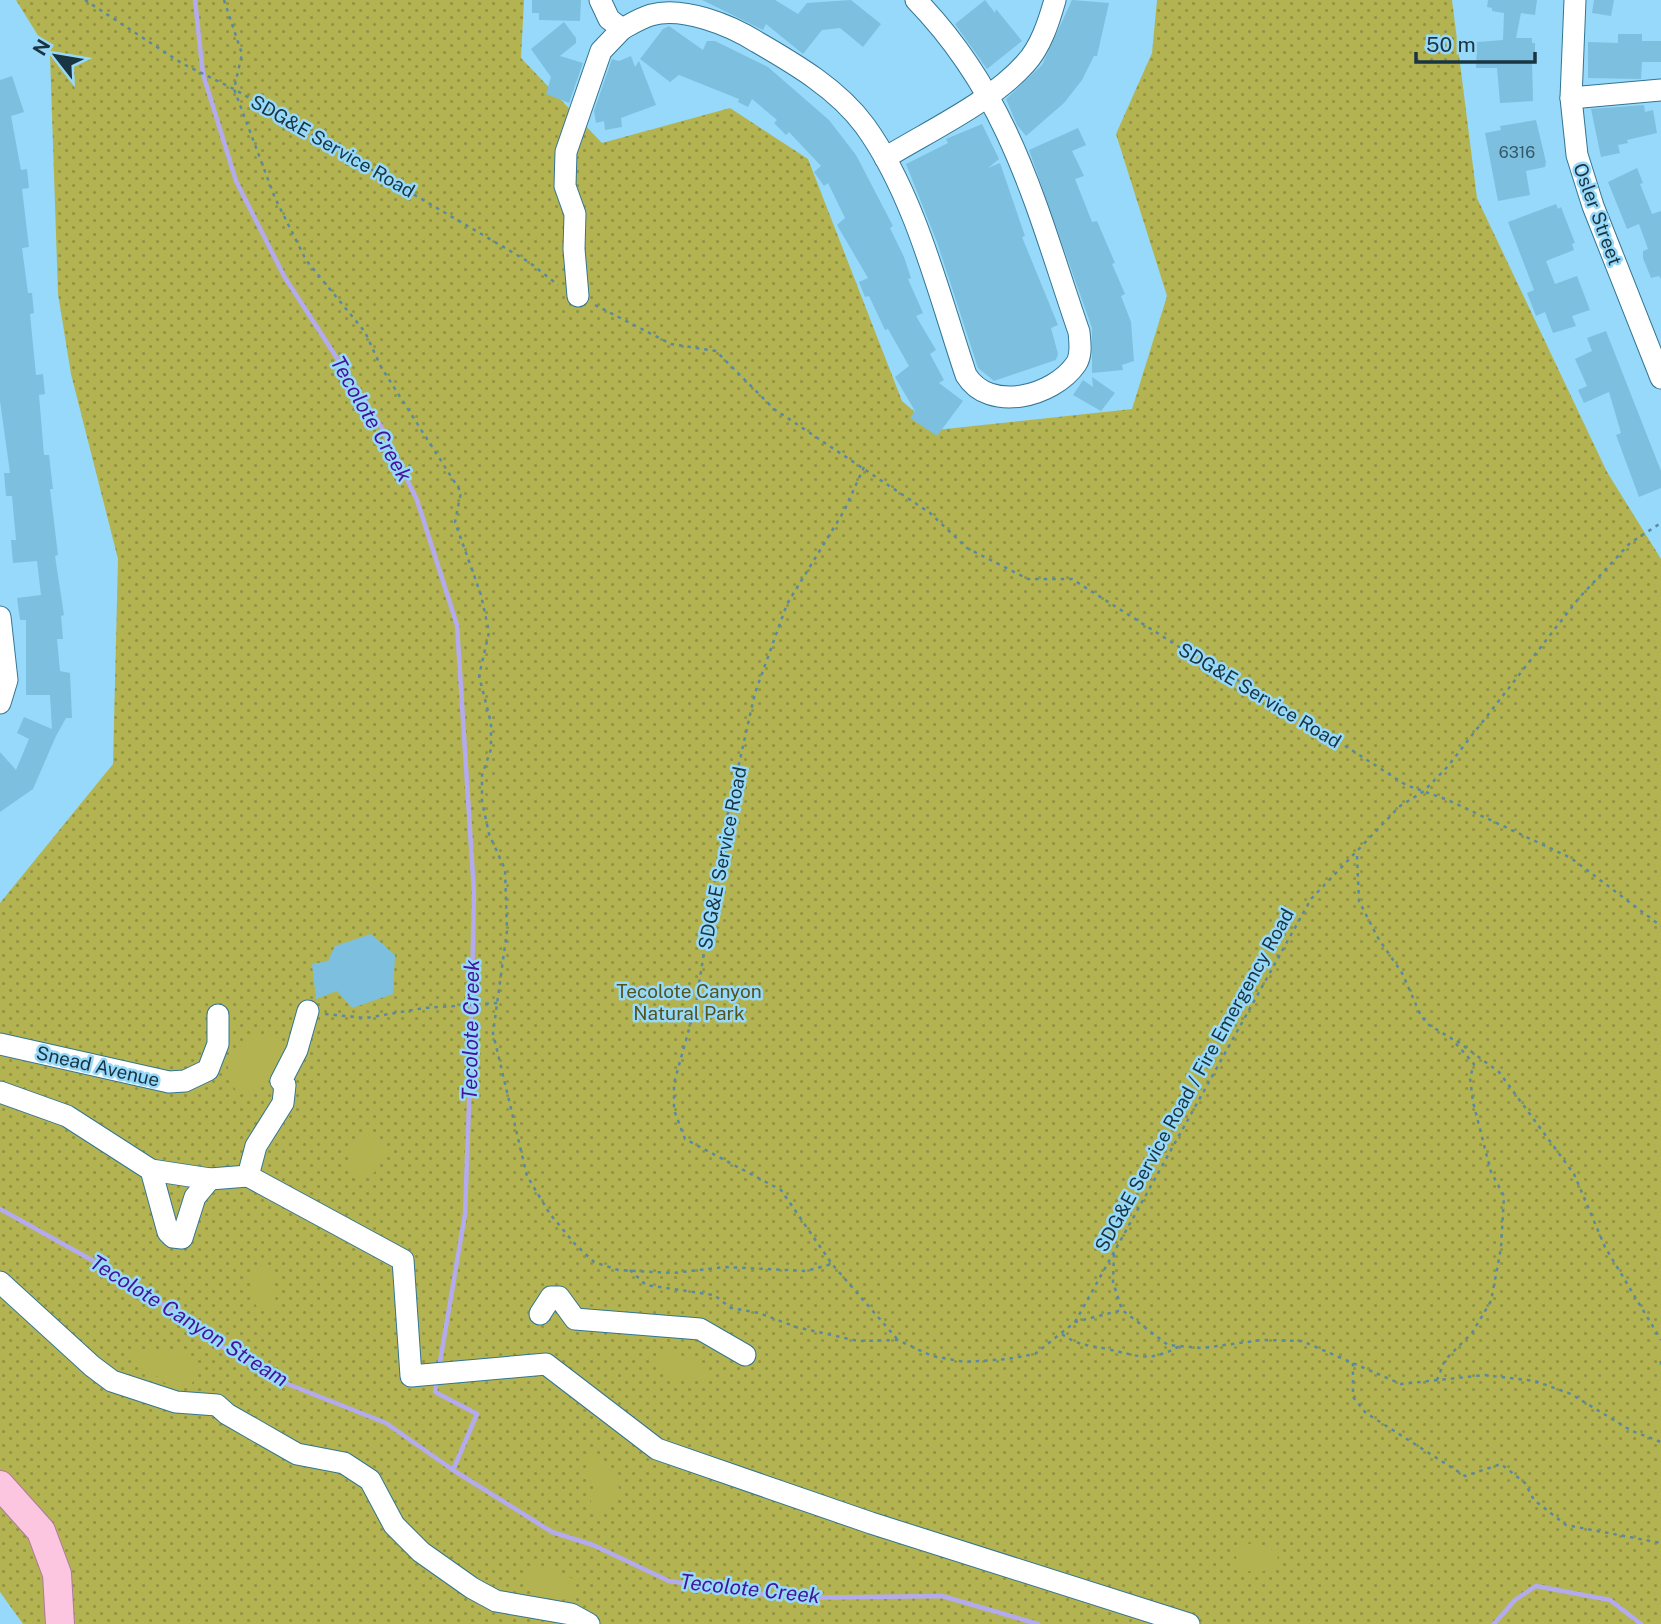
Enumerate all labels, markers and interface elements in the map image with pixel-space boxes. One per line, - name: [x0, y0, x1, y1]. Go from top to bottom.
- north arrow: [21, 21, 91, 91]
- scale bar: [1416, 21, 1535, 65]
- text: 50 m: [1426, 32, 1476, 57]
- text: N: [28, 35, 55, 59]
- street label: SDG&E Service Road: [247, 90, 419, 202]
- house number: 6316: [1499, 143, 1535, 162]
- street label: Osler Street: [1569, 160, 1627, 268]
- water label: Tecolote Creek: [325, 352, 418, 487]
- street label: SDG&E Service Road: [1175, 638, 1345, 752]
- street label: SDG&E Service Road: [693, 765, 751, 951]
- street label: SDG&E Service Road / Fire Emergency Road: [1090, 904, 1298, 1256]
- water label: Tecolote Creek: [457, 959, 484, 1101]
- park label: Tecolote Canyon Natural Park: [616, 980, 762, 1024]
- street label: Snead Avenue: [34, 1041, 162, 1091]
- water label: Tecolote Canyon Stream: [86, 1249, 293, 1392]
- water label: Tecolote Creek: [679, 1569, 822, 1608]

